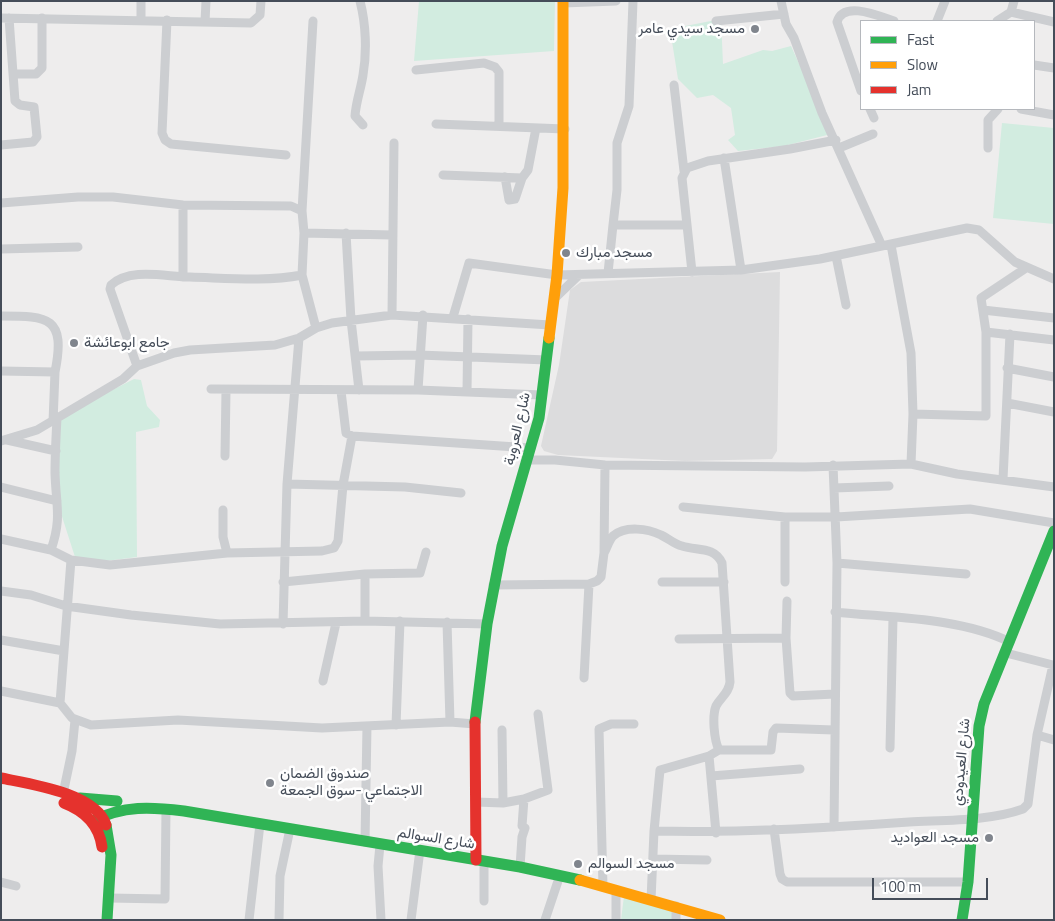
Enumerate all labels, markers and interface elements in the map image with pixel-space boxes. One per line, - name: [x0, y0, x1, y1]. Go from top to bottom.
- place label: مسجد سيدي عامر: [638, 20, 745, 38]
- legend: [860, 20, 1035, 110]
- marker: مسجد سيدي عامر: [749, 23, 761, 35]
- text: Fast: [907, 28, 934, 51]
- text: Slow: [907, 53, 938, 76]
- text: Jam: [907, 78, 931, 101]
- place label: مسجد مبارك: [576, 244, 653, 262]
- marker: مسجد مبارك: [560, 247, 572, 259]
- place label: جامع ابوعائشة: [84, 334, 170, 352]
- marker: جامع ابوعائشة: [68, 337, 80, 349]
- street label: شارع العروبة: [501, 391, 535, 467]
- street label: شارع العيدودي: [949, 718, 975, 806]
- place label: صندوق الضمان الاجتماعي -سوق الجمعة: [280, 765, 423, 800]
- marker: صندوق الضمان الاجتماعي -سوق الجمعة: [264, 777, 276, 789]
- street label: شارع السوالم: [396, 824, 476, 854]
- place label: مسجد العواديد: [890, 829, 979, 847]
- marker: مسجد العواديد: [983, 832, 995, 844]
- place label: مسجد السوالم: [588, 855, 675, 873]
- marker: مسجد السوالم: [572, 858, 584, 870]
- scale bar: [875, 868, 991, 900]
- text: 100 m: [880, 875, 921, 898]

